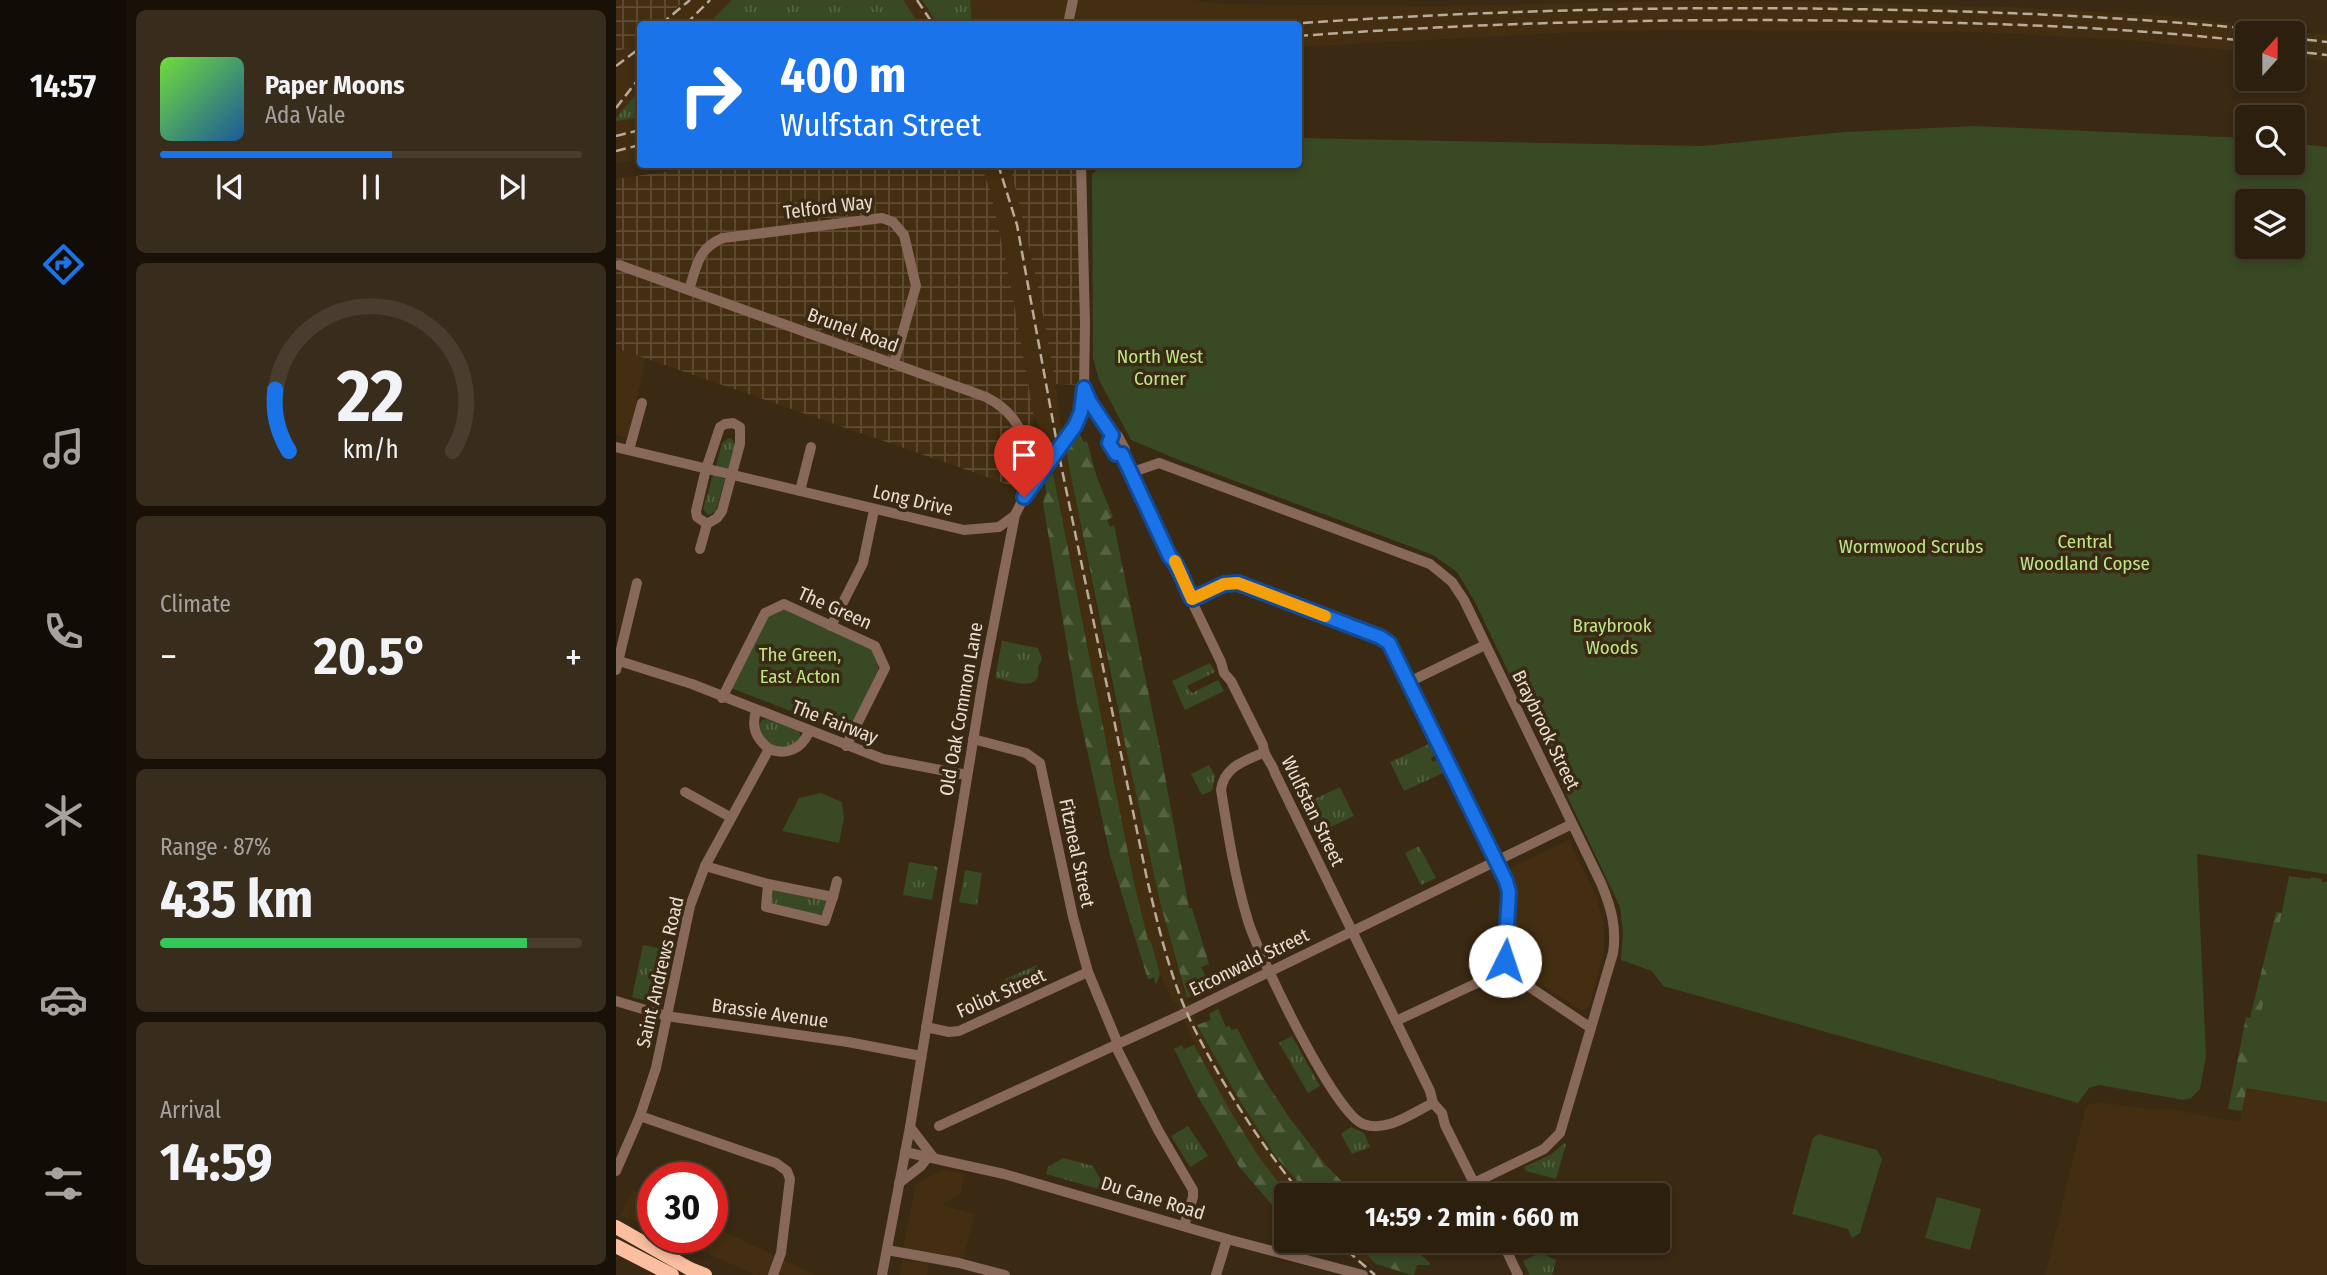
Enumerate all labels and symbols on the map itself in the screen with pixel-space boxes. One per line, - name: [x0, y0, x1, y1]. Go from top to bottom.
- north arrow: [2235, 21, 2305, 91]
- street label: Telford Way: [782, 190, 874, 224]
- street label: Brunel Road: [804, 303, 902, 357]
- park label: North West Corner: [1117, 345, 1204, 390]
- pin: [994, 425, 1054, 497]
- street label: Long Drive: [871, 480, 955, 520]
- park label: Central Woodland Copse: [2020, 530, 2150, 575]
- park label: Wormwood Scrubs: [1839, 535, 1983, 558]
- street label: The Green: [794, 582, 876, 634]
- park label: Braybrook Woods: [1573, 614, 1652, 659]
- street label: Old Oak Common Lane: [934, 620, 988, 798]
- park label: The Green, East Acton: [759, 643, 841, 688]
- street label: Braybrook Street: [1507, 666, 1585, 794]
- street label: The Fairway: [789, 695, 882, 749]
- street label: Wulfstan Street: [1276, 752, 1350, 870]
- street label: Fitzneal Street: [1054, 796, 1100, 910]
- street label: Saint Andrews Road: [631, 894, 689, 1050]
- street label: Erconwald Street: [1185, 923, 1313, 1001]
- position arrow: [1468, 924, 1542, 998]
- street label: Foliot Street: [953, 963, 1050, 1023]
- street label: Brassie Avenue: [710, 993, 830, 1033]
- speed limit sign: 30: [637, 1162, 728, 1253]
- street label: Du Cane Road: [1098, 1171, 1208, 1225]

